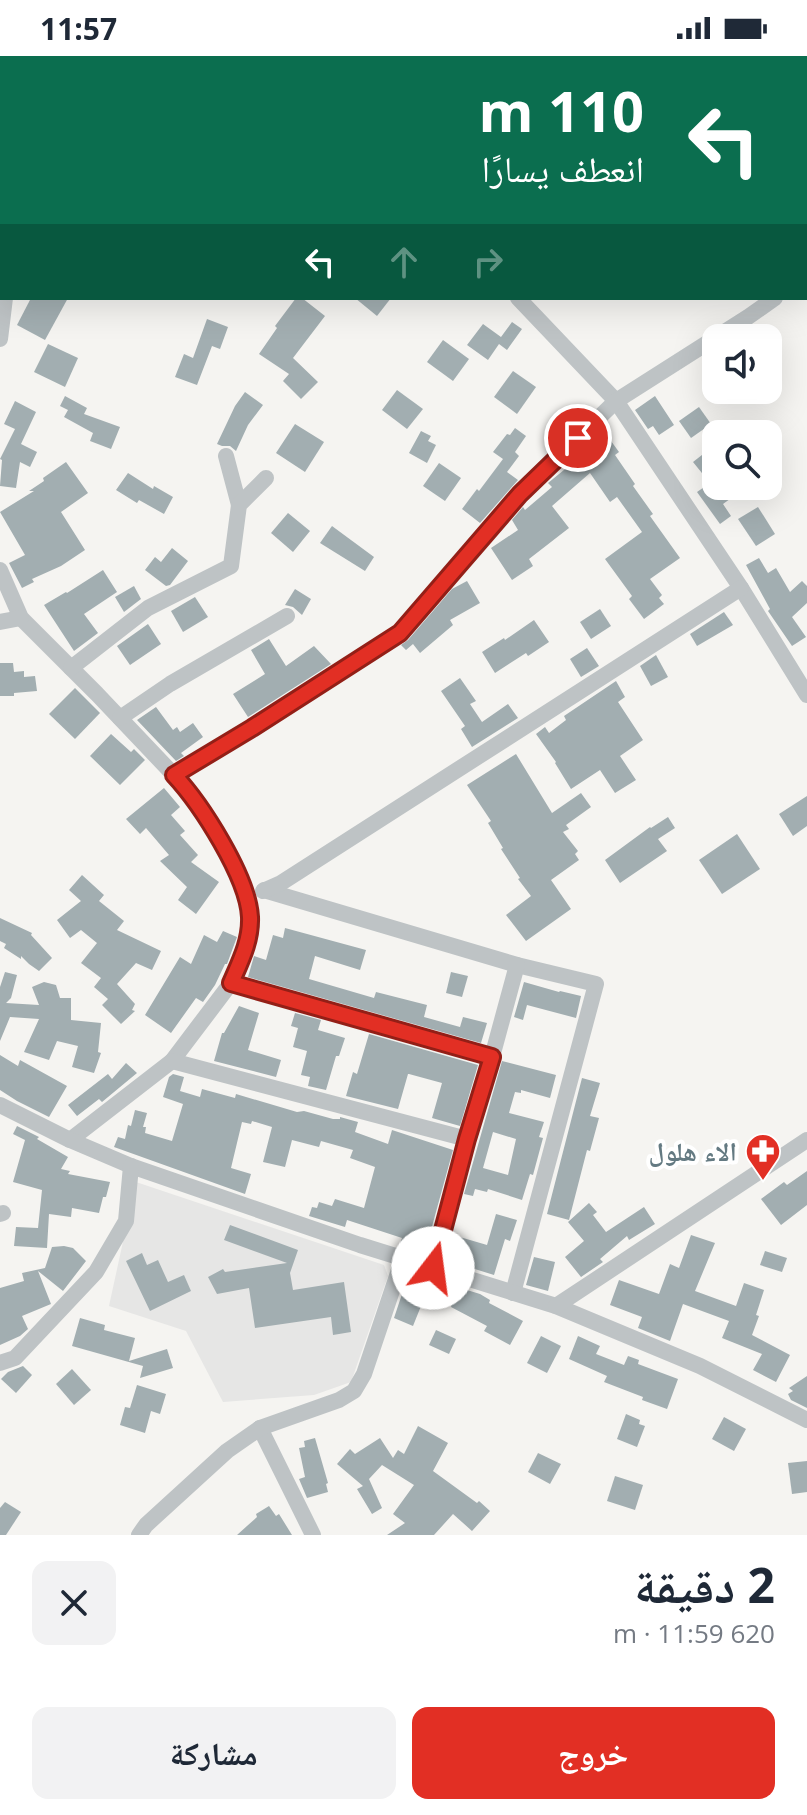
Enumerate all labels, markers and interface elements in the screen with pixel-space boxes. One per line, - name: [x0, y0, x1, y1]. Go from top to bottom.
- text: 11:57: [40, 8, 117, 49]
- text: 110 m: [478, 72, 644, 148]
- icon: left: [672, 88, 776, 192]
- text: انعطف يسارًا: [481, 144, 644, 193]
- icon: left: [298, 240, 342, 284]
- icon: ahead: [382, 240, 426, 284]
- icon: right: [466, 240, 510, 284]
- map controls: [702, 324, 782, 500]
- button: sound: [702, 324, 782, 404]
- pin: [544, 404, 612, 472]
- icon: arrive: [556, 416, 600, 460]
- button: search: [702, 420, 782, 500]
- pharmacy icon: الاء هلول: [744, 1132, 782, 1182]
- place label: الاء هلول: [649, 1133, 737, 1169]
- position arrow: [391, 1226, 475, 1310]
- text: 2 دقيقة: [634, 1552, 775, 1617]
- button: close: [32, 1561, 116, 1645]
- text: 620 m · 11:59: [613, 1615, 775, 1651]
- button: مشاركة: [32, 1707, 396, 1799]
- button: خروج: [412, 1707, 775, 1799]

